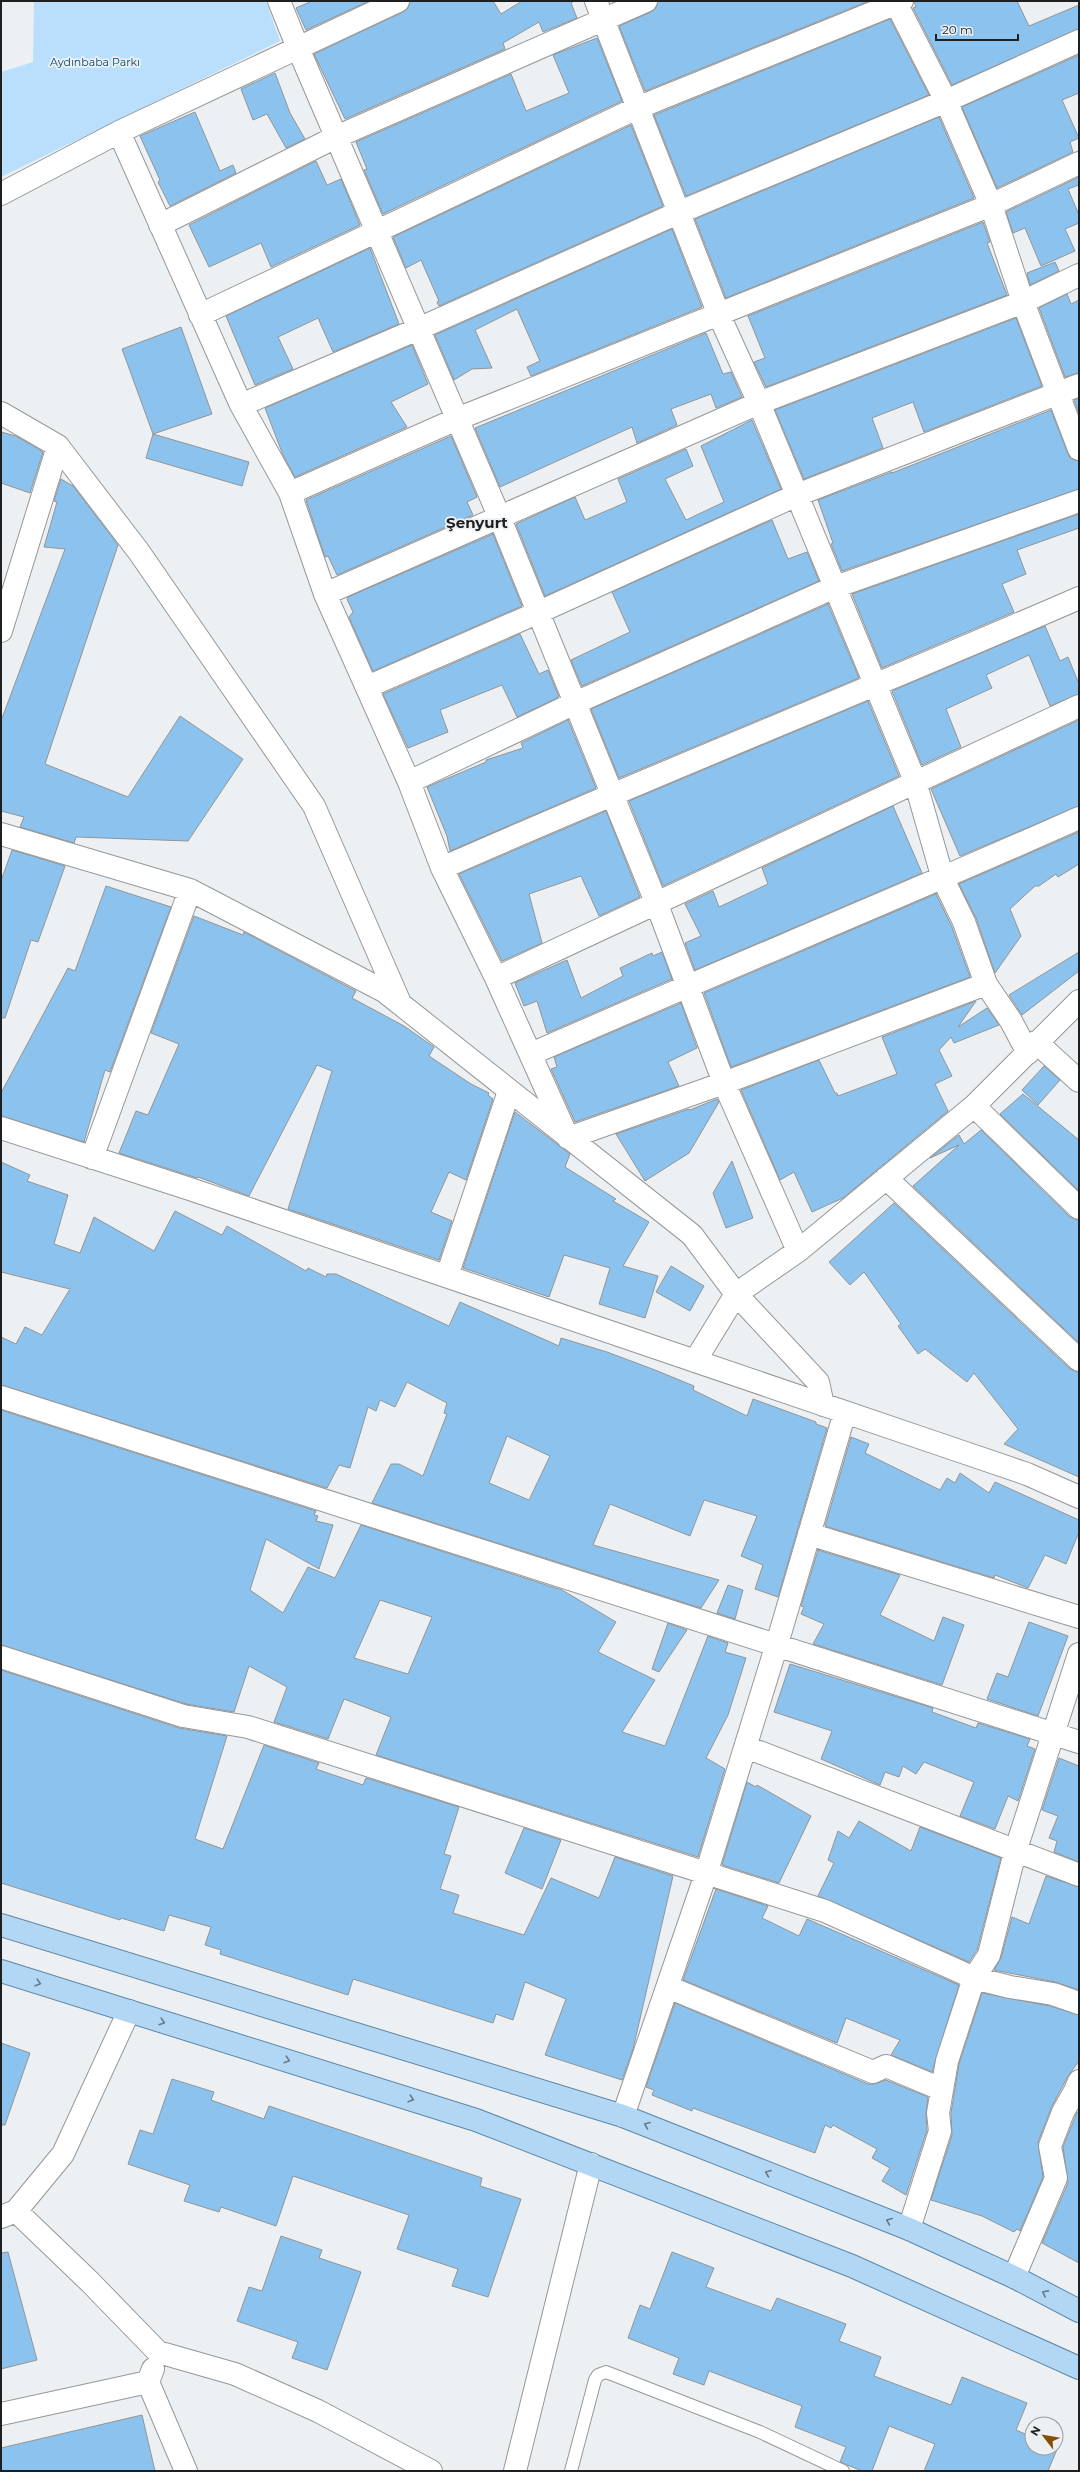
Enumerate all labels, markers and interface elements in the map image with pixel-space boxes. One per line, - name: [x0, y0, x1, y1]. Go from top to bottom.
- scale bar: [936, 16, 1018, 42]
- text: 20 m: [942, 22, 973, 37]
- park label: Aydınbaba Parkı: [50, 55, 140, 69]
- district label: Şenyurt: [446, 513, 508, 532]
- one-way arrow: [35, 1978, 42, 1987]
- one-way arrow: [159, 2017, 166, 2026]
- one-way arrow: [283, 2055, 290, 2064]
- one-way arrow: [407, 2094, 414, 2103]
- one-way arrow: [643, 2122, 651, 2130]
- one-way arrow: [764, 2169, 771, 2177]
- one-way arrow: [885, 2217, 892, 2225]
- one-way arrow: [1041, 2291, 1049, 2298]
- north arrow: [1024, 2416, 1064, 2456]
- text: N: [1027, 2423, 1044, 2438]

